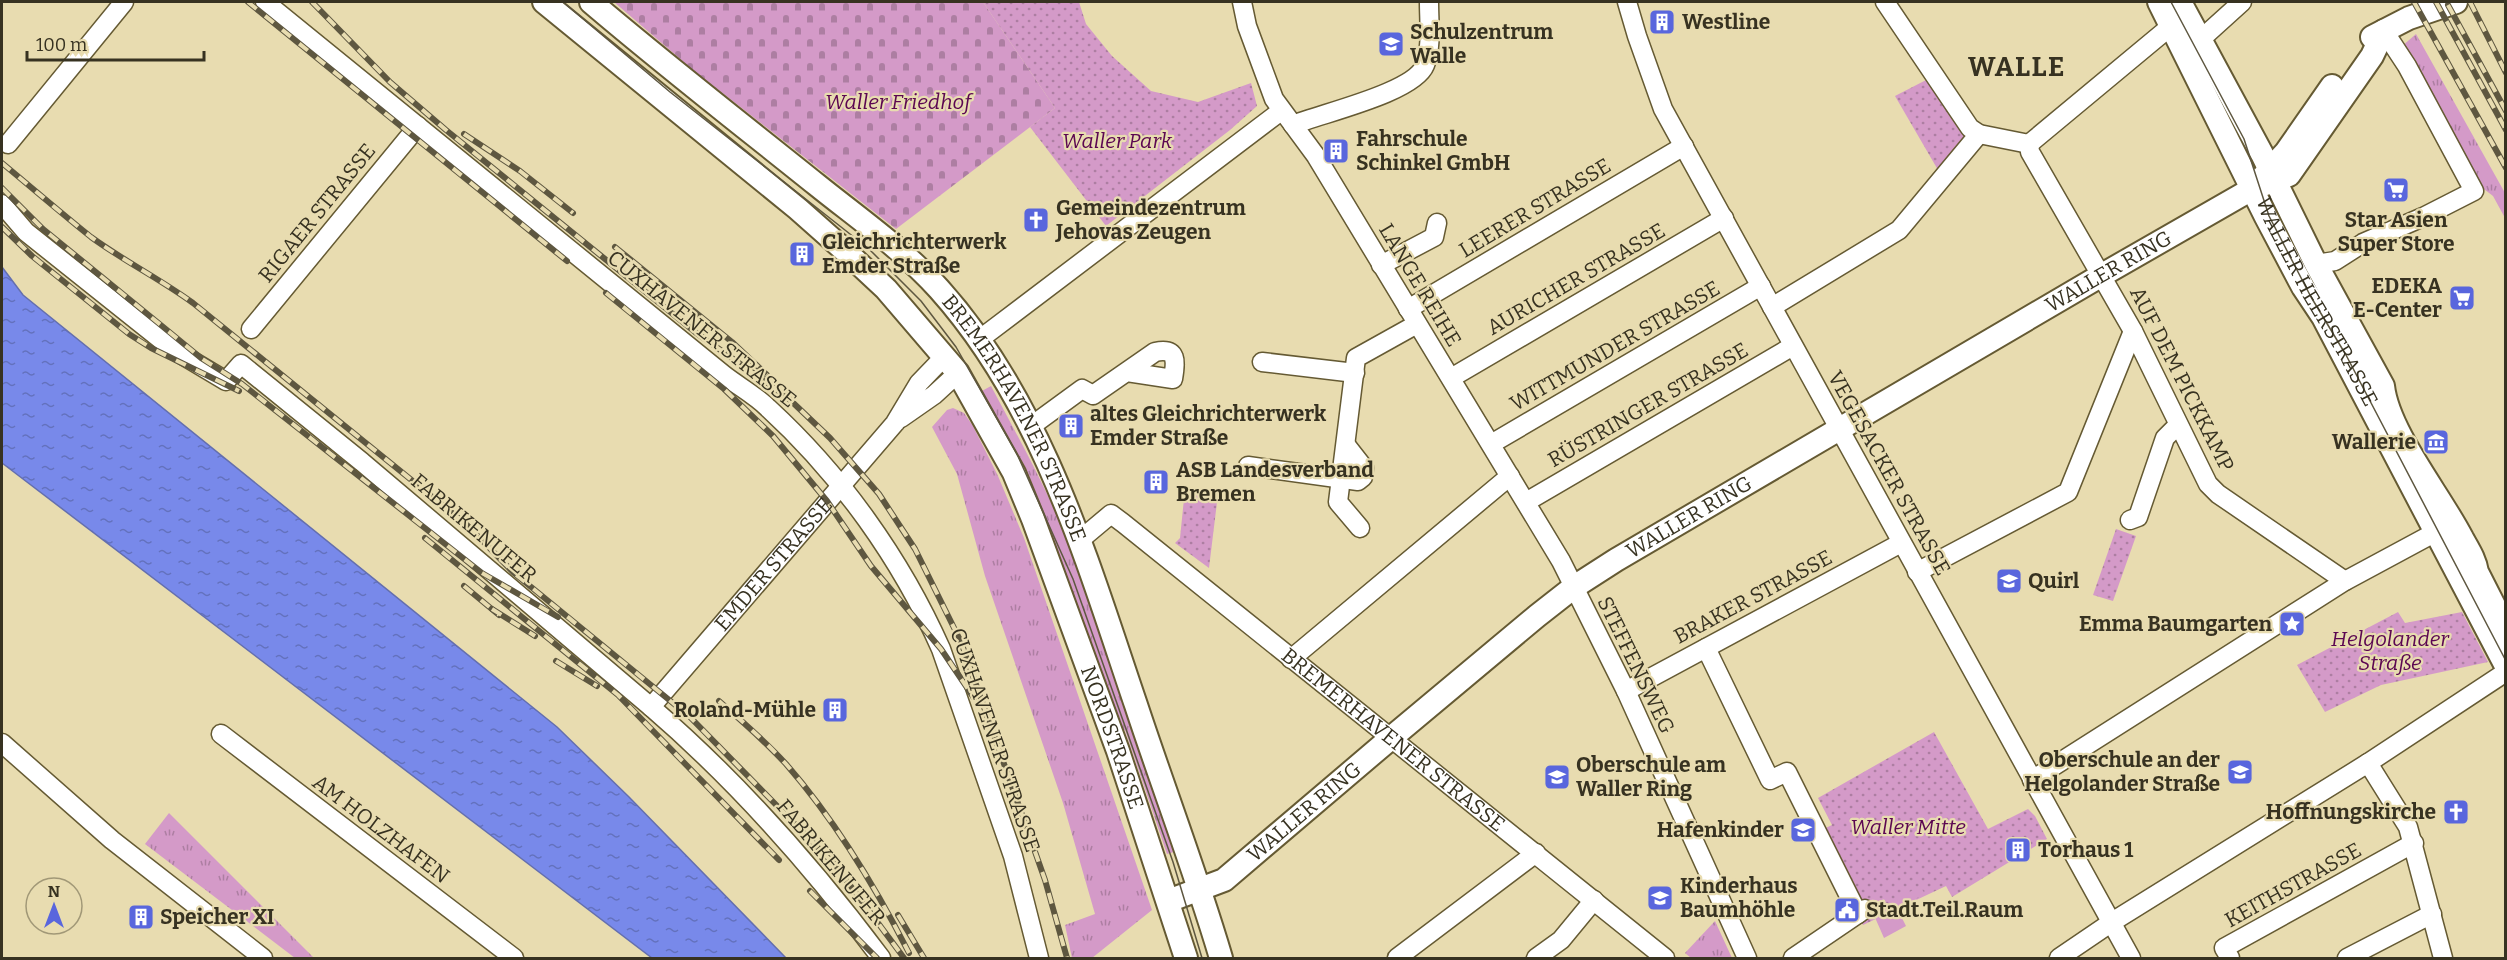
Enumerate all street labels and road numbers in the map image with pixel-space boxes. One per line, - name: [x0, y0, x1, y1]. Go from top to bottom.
- street label: RIGAER STRASSE: [253, 138, 381, 288]
- street label: LEERER STRASSE: [1455, 153, 1615, 263]
- street label: WALLER HEERSTRASSE: [2251, 194, 2383, 411]
- street label: AURICHER STRASSE: [1482, 217, 1670, 341]
- street label: LANGE REIHE: [1373, 219, 1467, 351]
- street label: WALLER RING: [2041, 225, 2176, 318]
- street label: CUXHAVENER STRASSE: [602, 245, 802, 413]
- street label: WITTMUNDER STRASSE: [1505, 275, 1725, 417]
- street label: AUF DEM PICKKAMP: [2124, 282, 2240, 476]
- street label: BREMERHAVENER STRASSE: [936, 289, 1092, 545]
- street label: RÜSTRINGER STRASSE: [1543, 337, 1753, 473]
- street label: VEGESACKER STRASSE: [1822, 366, 1956, 580]
- street label: FABRIKENUFER: [406, 468, 542, 588]
- street label: WALLER RING: [1621, 470, 1757, 564]
- street label: EMDER STRASSE: [709, 492, 838, 636]
- street label: BRAKER STRASSE: [1669, 544, 1837, 650]
- street label: STEFFENSWEG: [1592, 592, 1680, 738]
- street label: CUXHAVENER STRASSE: [944, 624, 1046, 856]
- street label: BREMERHAVENER STRASSE: [1276, 642, 1510, 837]
- street label: NORDSTRASSE: [1075, 662, 1149, 813]
- street label: WALLER RING: [1242, 756, 1366, 868]
- street label: AM HOLZHAFEN: [307, 769, 455, 889]
- street label: FABRIKENUFER: [771, 794, 891, 930]
- street label: KEITHSTRASSE: [2220, 837, 2366, 933]

